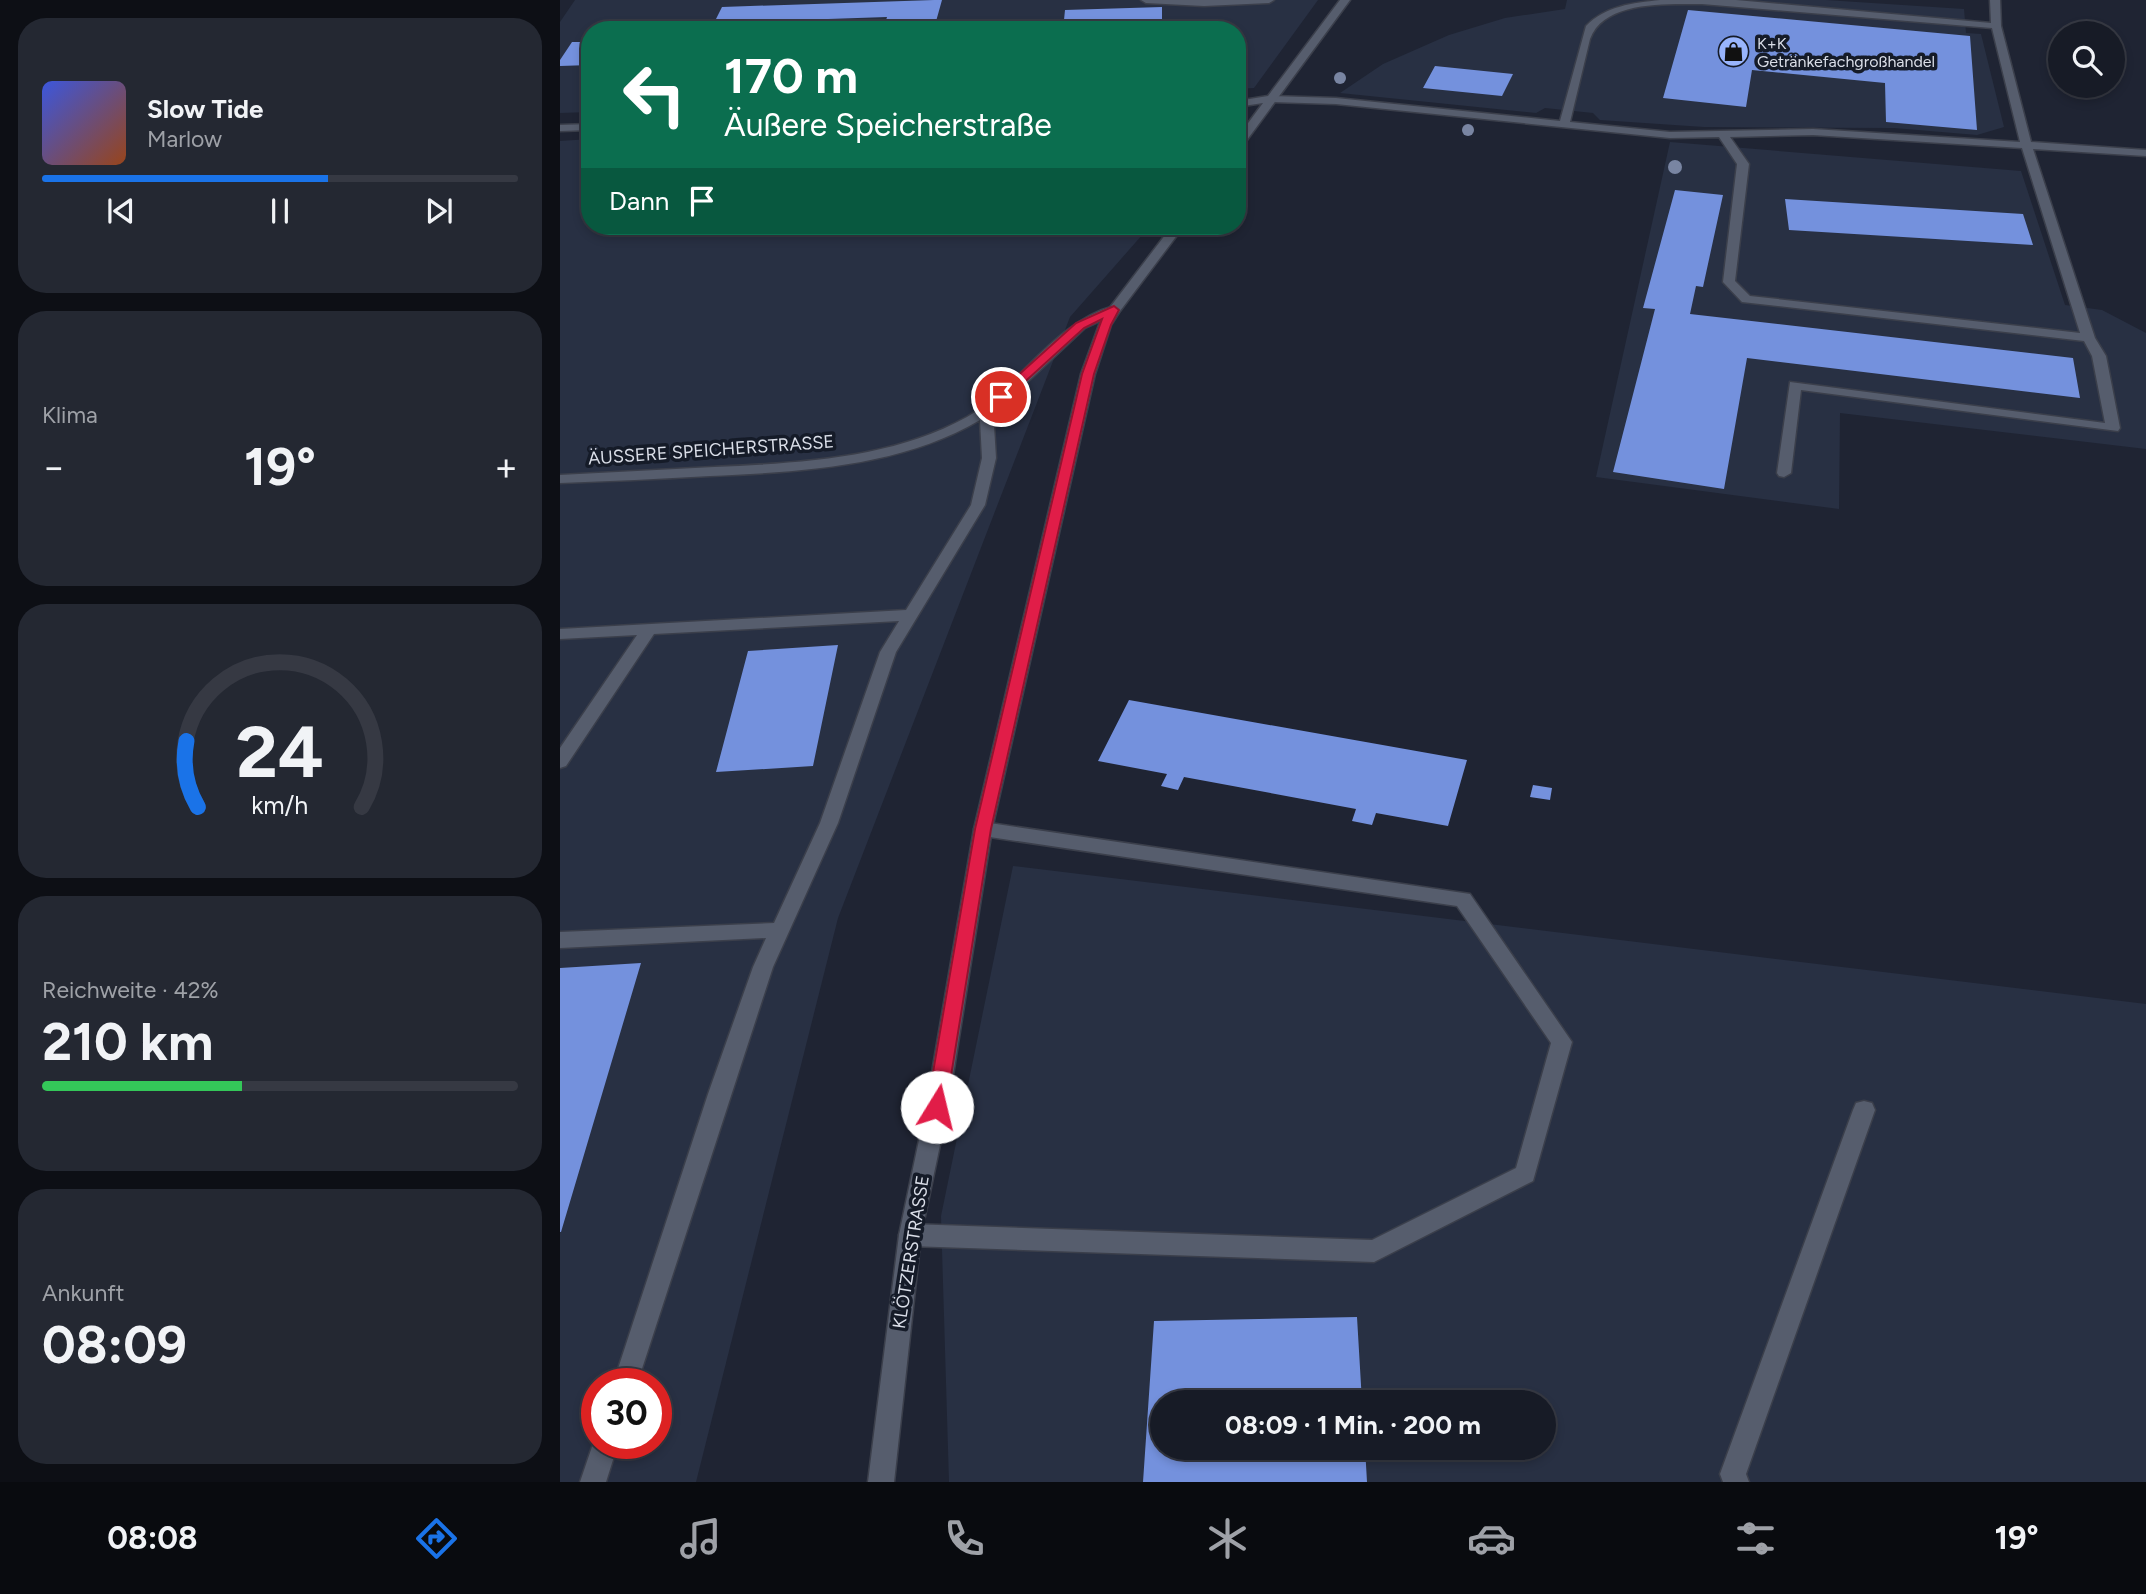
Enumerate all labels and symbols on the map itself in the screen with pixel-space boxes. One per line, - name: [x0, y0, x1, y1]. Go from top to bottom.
- place label: K+K Getränkefachgroßhandel: [1757, 34, 1935, 71]
- shop icon: K+K Getränkefachgroßhandel: [1717, 35, 1751, 69]
- pin: [971, 367, 1031, 427]
- street label: ÄUSSERE SPEICHERSTRASSE: [587, 430, 835, 470]
- position arrow: [900, 1070, 974, 1144]
- street label: KLÖTZERSTRASSE: [888, 1174, 934, 1330]
- speed limit sign: 30: [581, 1368, 672, 1459]

